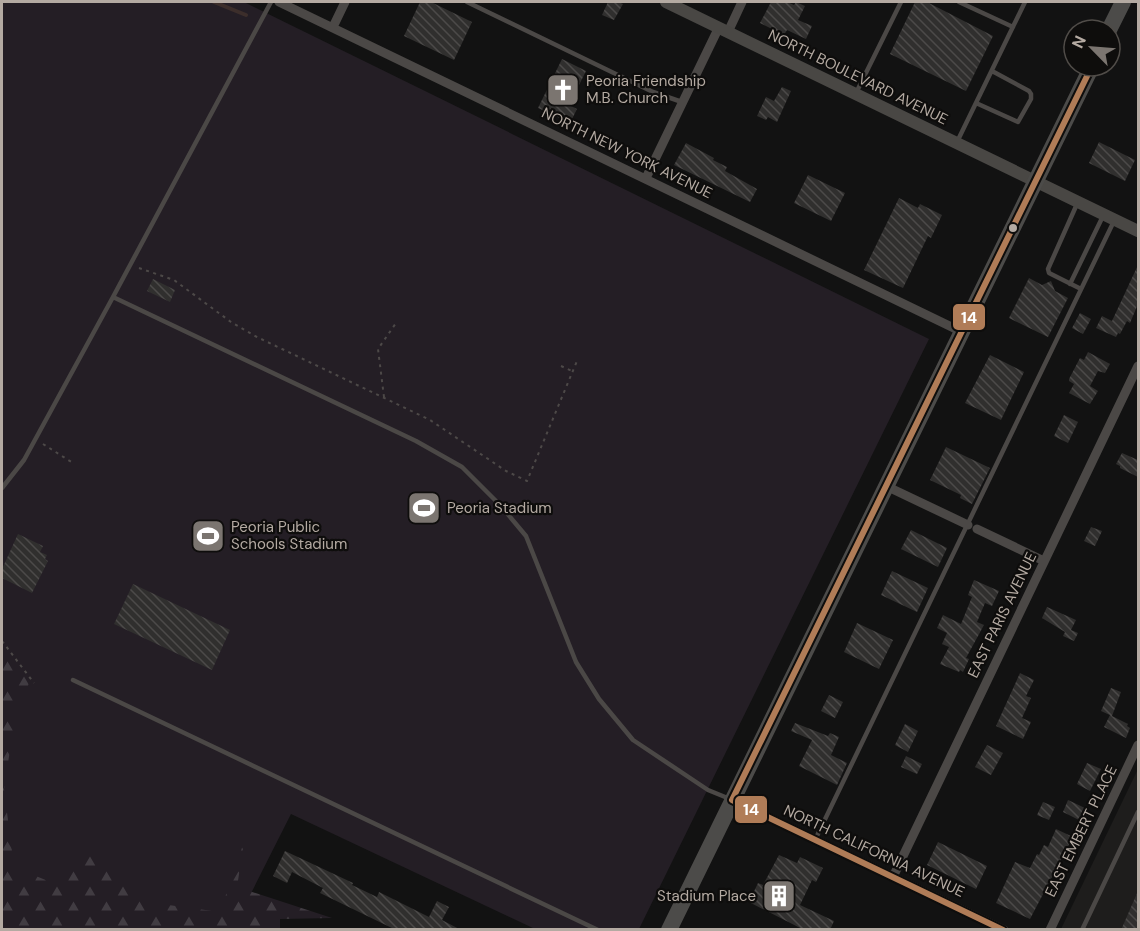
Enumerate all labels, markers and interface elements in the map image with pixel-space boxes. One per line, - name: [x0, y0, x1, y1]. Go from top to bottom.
- north arrow: [1062, 18, 1122, 78]
- street label: NORTH BOULEVARD AVENUE: [765, 25, 951, 129]
- text: N: [1067, 32, 1091, 52]
- place label: Peoria Friendship M.B. Church: [586, 71, 706, 108]
- church icon: Peoria Friendship M.B. Church: [545, 72, 581, 108]
- street label: NORTH NEW YORK AVENUE: [538, 103, 716, 203]
- unlabelled marker: [1007, 222, 1019, 234]
- line badge: 14: [952, 303, 986, 331]
- text: 14: [961, 307, 977, 328]
- sports icon: Peoria Stadium: [406, 490, 442, 526]
- place label: Peoria Stadium: [447, 498, 552, 518]
- place label: Peoria Public Schools Stadium: [231, 517, 347, 554]
- sports icon: Peoria Public Schools Stadium: [190, 518, 226, 554]
- street label: EAST PARIS AVENUE: [963, 549, 1041, 681]
- street label: EAST EMBERT PLACE: [1040, 762, 1122, 900]
- line badge: 14: [734, 795, 768, 824]
- text: 14: [743, 799, 759, 820]
- street label: NORTH CALIFORNIA AVENUE: [780, 800, 968, 902]
- building icon: Stadium Place: [761, 878, 797, 914]
- place label: Stadium Place: [657, 886, 756, 906]

